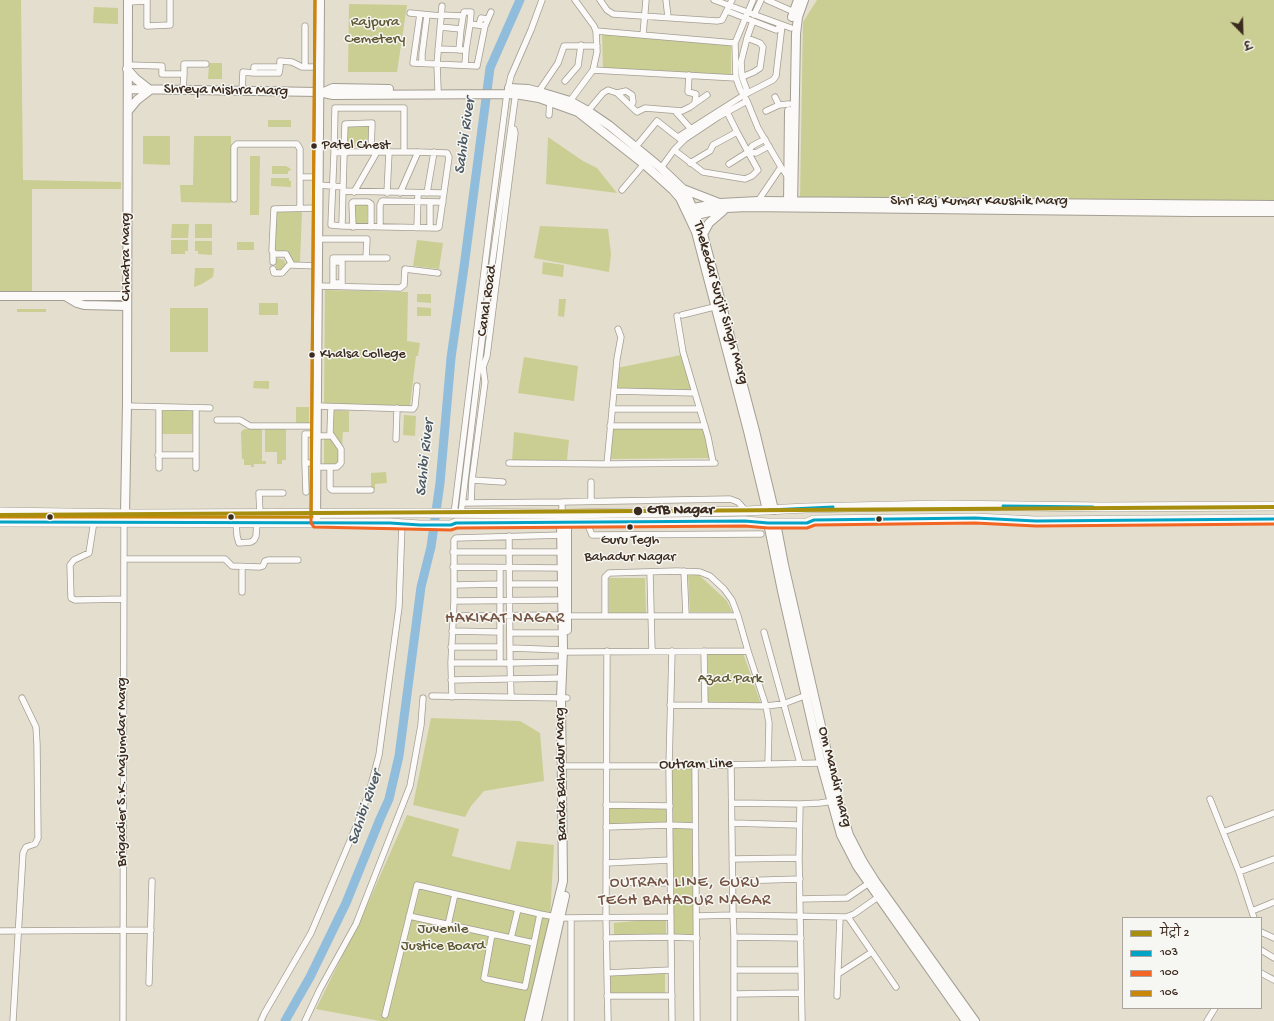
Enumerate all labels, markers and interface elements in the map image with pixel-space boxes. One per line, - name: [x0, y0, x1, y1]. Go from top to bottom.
- north arrow: [1222, 12, 1262, 52]
- park label: Rajpura Cemetery: [345, 14, 405, 49]
- text: उ: [1241, 36, 1252, 50]
- street label: Shreya Mishra Marg: [164, 81, 288, 101]
- water label: Sahibi River: [451, 97, 481, 175]
- place label: Patel Chest: [322, 138, 390, 154]
- marker: Patel Chest: [309, 141, 319, 151]
- street label: Shri Raj Kumar Kaushik Marg: [890, 193, 1068, 211]
- street label: Chhatra Marg: [118, 213, 136, 301]
- street label: Thekedar Surjit Singh Marg: [688, 219, 752, 387]
- street label: Canal Road: [474, 264, 502, 338]
- place label: Khalsa College: [320, 347, 406, 363]
- marker: Khalsa College: [307, 350, 317, 360]
- water label: Sahibi River: [412, 419, 440, 497]
- place label: GTB Nagar: [647, 502, 714, 520]
- marker: GTB Nagar: [632, 505, 644, 517]
- unlabelled marker: [45, 512, 55, 522]
- unlabelled marker: [226, 512, 236, 522]
- unlabelled marker: [874, 514, 884, 524]
- marker: Guru Tegh Bahadur Nagar: [625, 522, 635, 532]
- place label: Guru Tegh Bahadur Nagar: [585, 533, 675, 566]
- district label: HAKIKAT NAGAR: [445, 610, 565, 630]
- park label: Azad Park: [698, 671, 762, 689]
- street label: Brigadier S.K. Majumdar Marg: [114, 677, 132, 867]
- street label: Banda Bahadur Marg: [552, 707, 572, 841]
- street label: Om Mandir marg: [813, 725, 855, 829]
- street label: Outram Line: [659, 755, 733, 775]
- water label: Sahibi River: [344, 769, 388, 847]
- district label: OUTRAM LINE, GURU TEGH BAHADUR NAGAR: [599, 874, 771, 912]
- legend: [1122, 917, 1262, 1009]
- park label: Juvenile Justice Board: [401, 921, 485, 956]
- text: मेट्रो 2: [1160, 927, 1189, 941]
- text: 103: [1160, 946, 1178, 960]
- text: 100: [1160, 966, 1178, 980]
- text: 106: [1160, 986, 1178, 1000]

